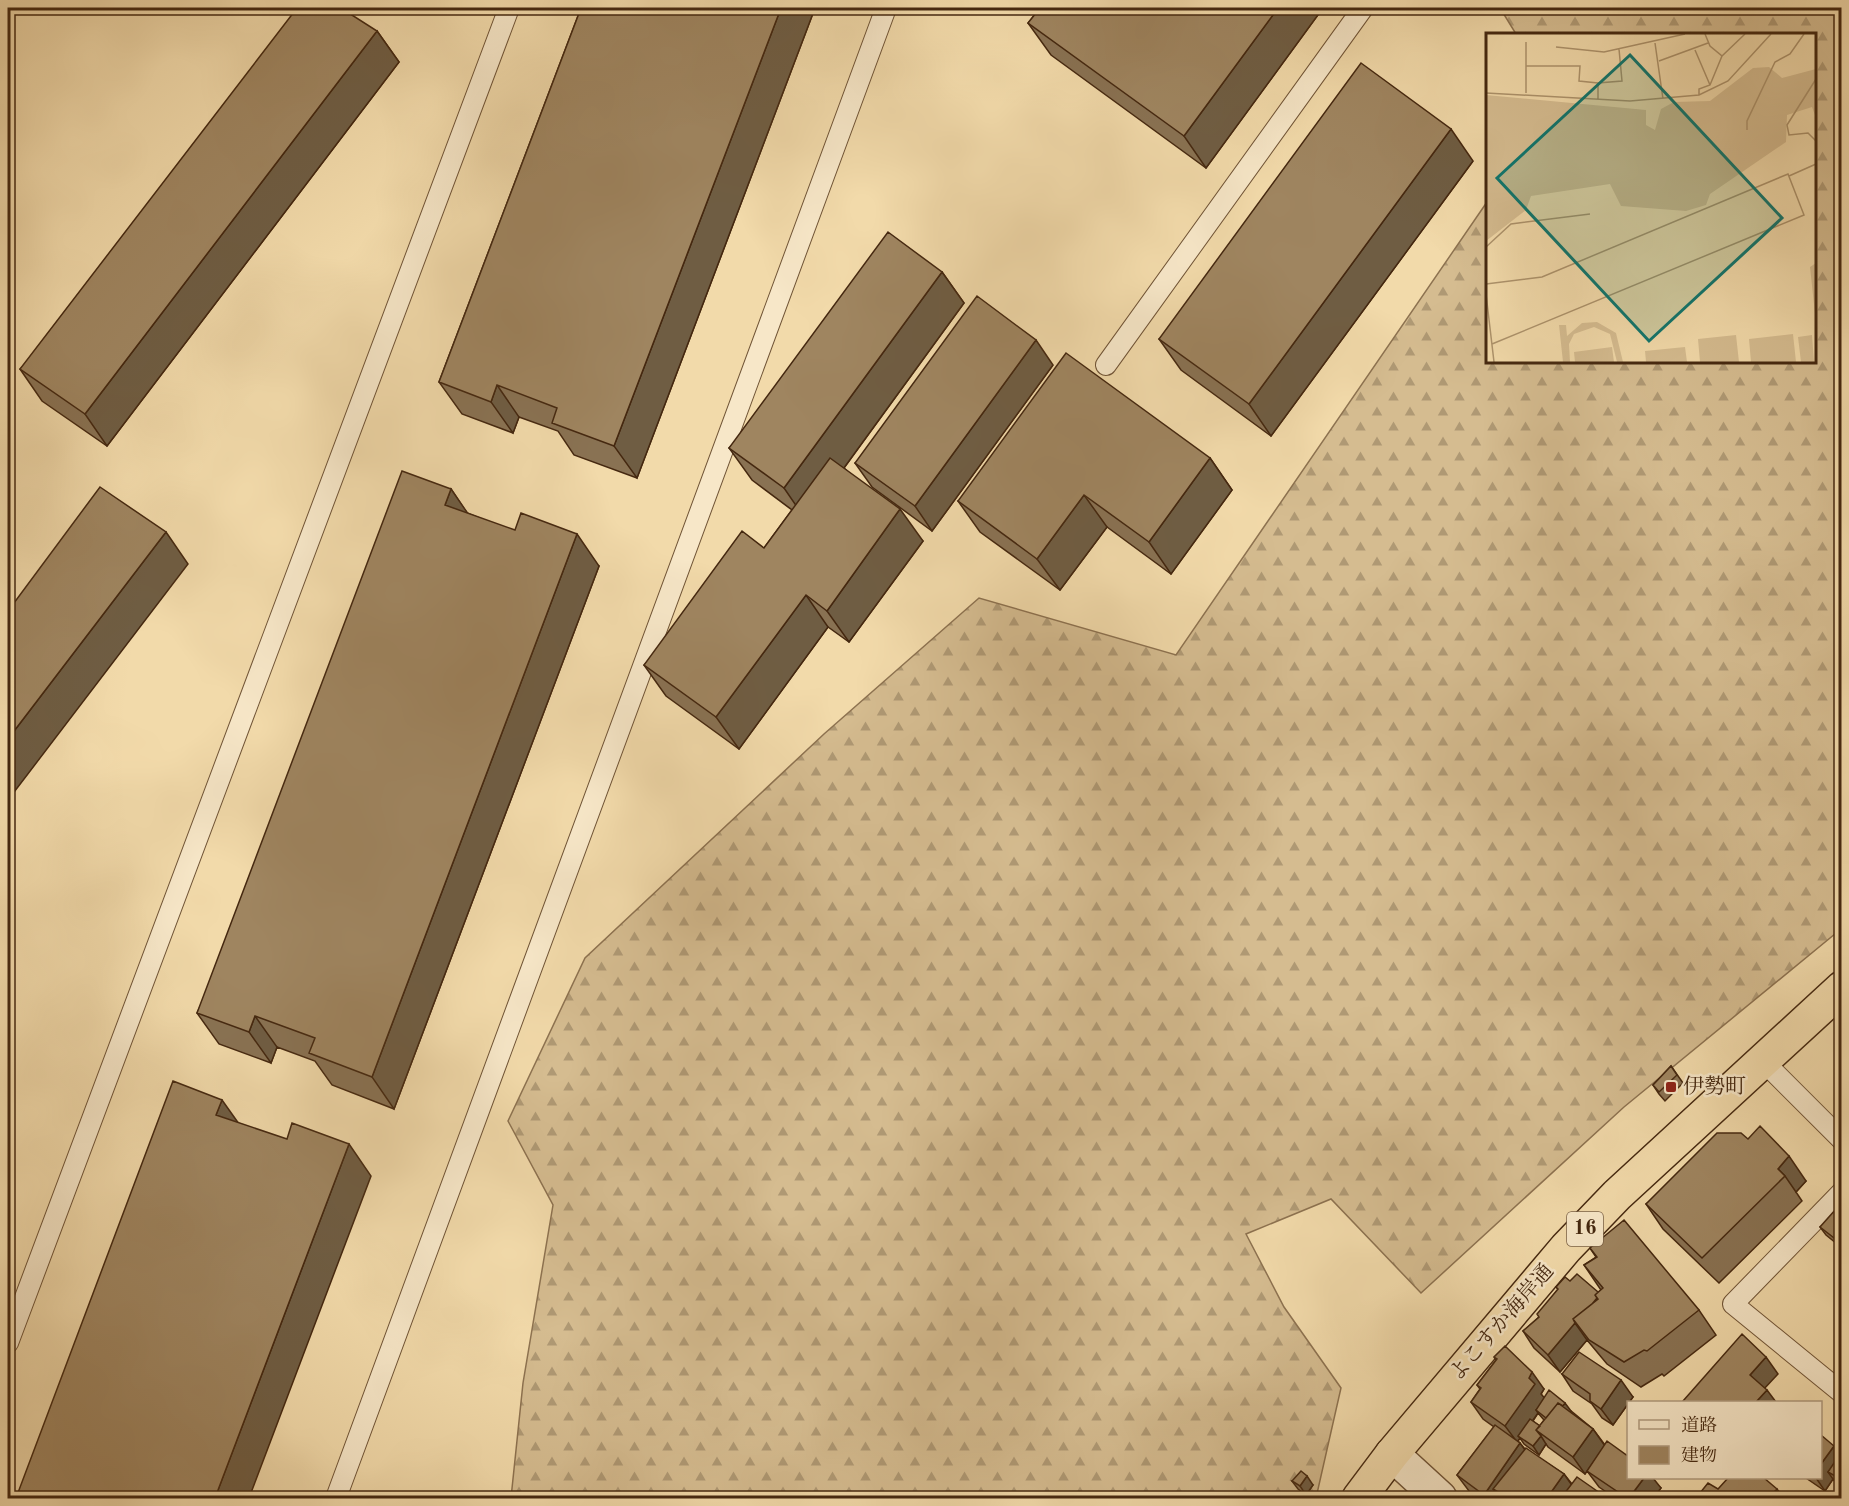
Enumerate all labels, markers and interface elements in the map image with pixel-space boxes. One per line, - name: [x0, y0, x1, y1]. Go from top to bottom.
- inset map: [1486, 33, 1816, 363]
- place label: 伊勢町: [1683, 1075, 1746, 1098]
- marker: 伊勢町: [1664, 1080, 1678, 1094]
- road number: 16: [1567, 1212, 1603, 1246]
- street label: よこすか海岸通: [1444, 1259, 1558, 1385]
- legend: [1627, 1401, 1822, 1479]
- text: 道路: [1681, 1415, 1717, 1435]
- text: 建物: [1681, 1445, 1717, 1465]

